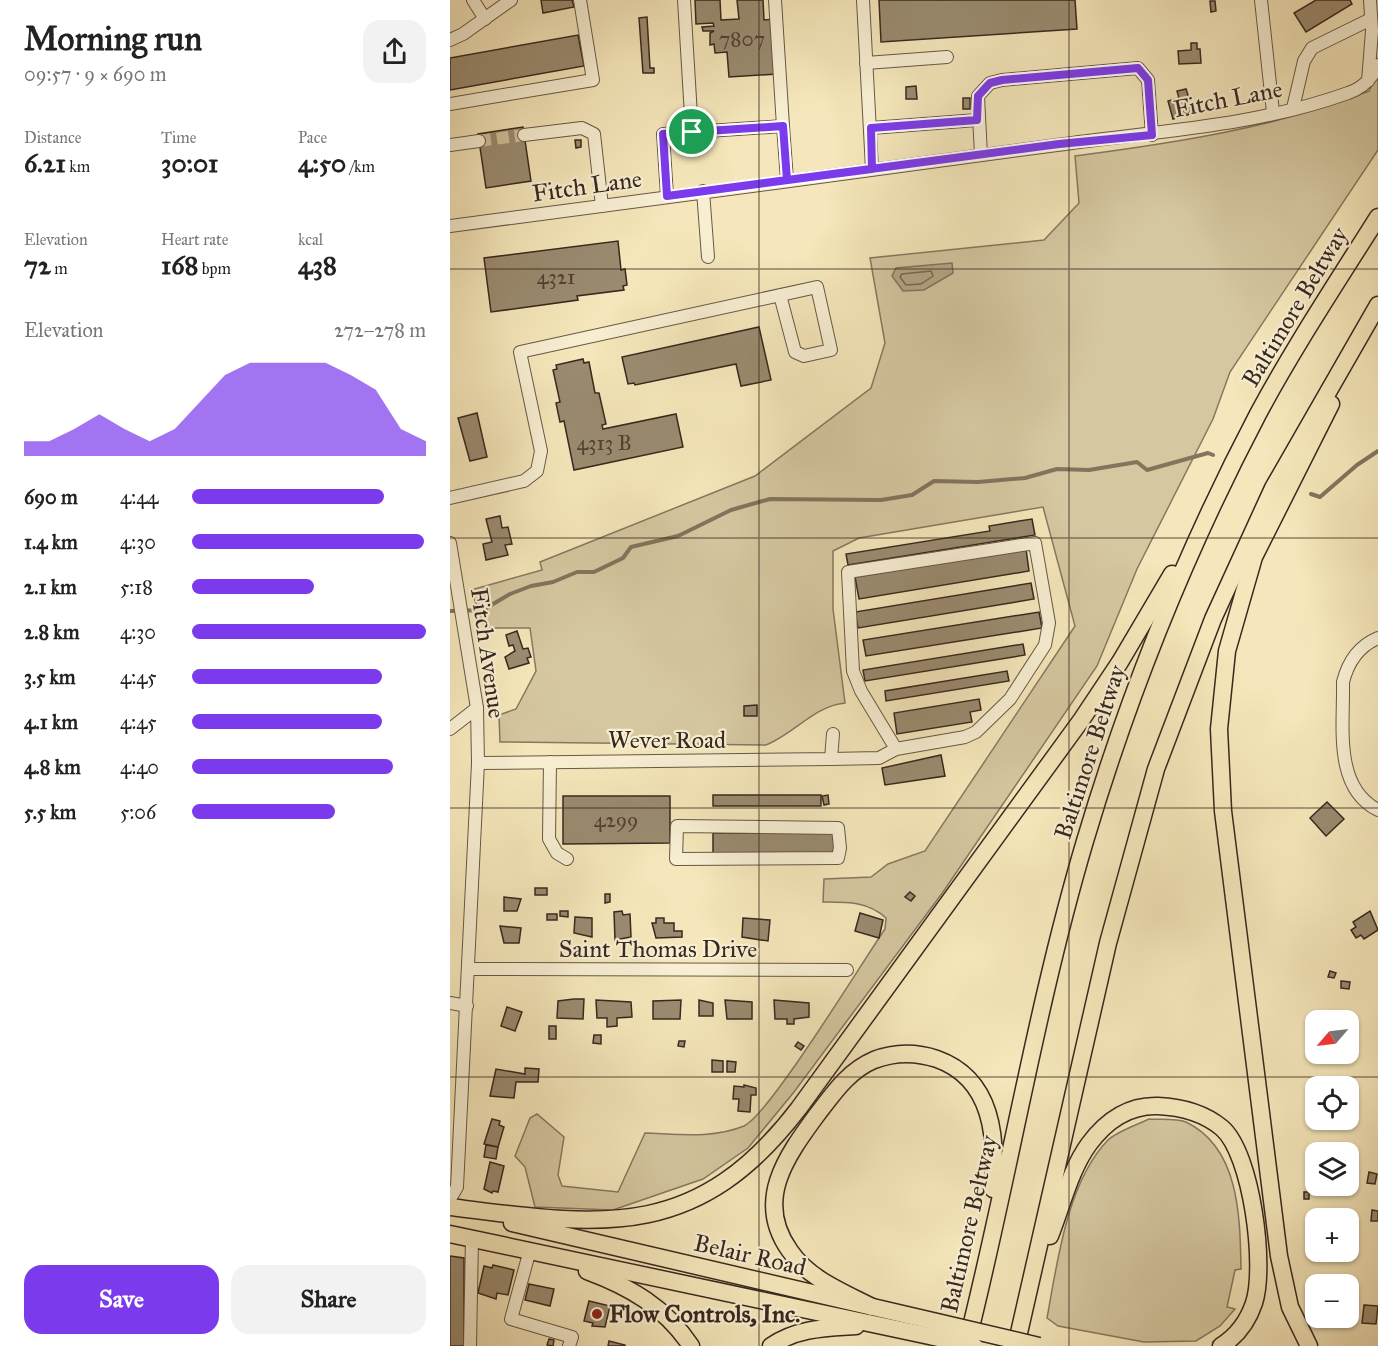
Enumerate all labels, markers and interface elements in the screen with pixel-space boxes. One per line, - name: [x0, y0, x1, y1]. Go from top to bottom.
- text: Morning run: [24, 19, 202, 59]
- button: share: [363, 20, 426, 83]
- house number: 7807: [719, 26, 765, 52]
- text: 09:57 · 9 × 690 m: [24, 62, 167, 86]
- street label: Fitch Lane: [1171, 74, 1285, 124]
- pin: [666, 106, 717, 157]
- icon: arrive: [675, 115, 708, 148]
- text: Distance: [24, 128, 81, 147]
- text: Time: [161, 128, 196, 147]
- text: Pace: [298, 128, 327, 147]
- text: 6.21: [24, 147, 66, 179]
- text: 30:01: [161, 147, 218, 179]
- text: 4:50: [298, 147, 346, 179]
- text: km: [66, 157, 90, 176]
- text: /km: [346, 157, 375, 176]
- street label: Fitch Lane: [530, 163, 644, 209]
- street label: Baltimore Beltway: [1235, 221, 1355, 392]
- text: Elevation: [24, 230, 88, 249]
- text: Heart rate: [161, 230, 228, 249]
- text: kcal: [298, 230, 323, 249]
- text: 72: [24, 249, 51, 281]
- text: 168: [161, 249, 198, 281]
- text: 438: [298, 249, 337, 281]
- text: m: [51, 259, 68, 278]
- text: bpm: [198, 259, 231, 278]
- house number: 4321: [537, 264, 575, 290]
- text: Elevation: [24, 318, 103, 342]
- text: 272–278 m: [334, 318, 426, 342]
- house number: 4313 B: [576, 430, 632, 456]
- text: 690 m: [24, 485, 78, 509]
- text: 4:44: [120, 485, 158, 509]
- text: 1.4 km: [24, 530, 78, 554]
- text: 4:30: [120, 530, 156, 554]
- text: 2.1 km: [24, 575, 77, 599]
- text: 5:18: [120, 575, 153, 599]
- street label: Fitch Avenue: [464, 586, 512, 720]
- text: 2.8 km: [24, 620, 79, 644]
- text: 4:30: [120, 620, 156, 644]
- street label: Baltimore Beltway: [1048, 660, 1133, 843]
- text: 3.5 km: [24, 665, 76, 689]
- text: 4:45: [120, 665, 157, 689]
- text: 4.1 km: [24, 710, 78, 734]
- text: 4:45: [120, 710, 157, 734]
- street label: Wever Road: [608, 725, 726, 755]
- text: 4.8 km: [24, 755, 81, 779]
- text: 4:40: [120, 755, 159, 779]
- text: 5.5 km: [24, 800, 76, 824]
- text: 5:06: [120, 800, 156, 824]
- house number: 4299: [594, 807, 638, 833]
- street label: Saint Thomas Drive: [559, 934, 757, 964]
- north arrow: [1305, 1010, 1359, 1064]
- map controls: [1305, 1010, 1359, 1328]
- button: locate: [1305, 1076, 1359, 1130]
- street label: Baltimore Beltway: [934, 1132, 1004, 1316]
- button: layers: [1305, 1142, 1359, 1196]
- button: +: [1305, 1208, 1359, 1262]
- street label: Belair Road: [691, 1228, 809, 1282]
- button: Save: [24, 1265, 219, 1334]
- button: Share: [231, 1265, 426, 1334]
- button: −: [1305, 1274, 1359, 1328]
- place label: Flow Controls, Inc.: [609, 1299, 800, 1329]
- marker: Flow Controls, Inc.: [590, 1307, 604, 1321]

